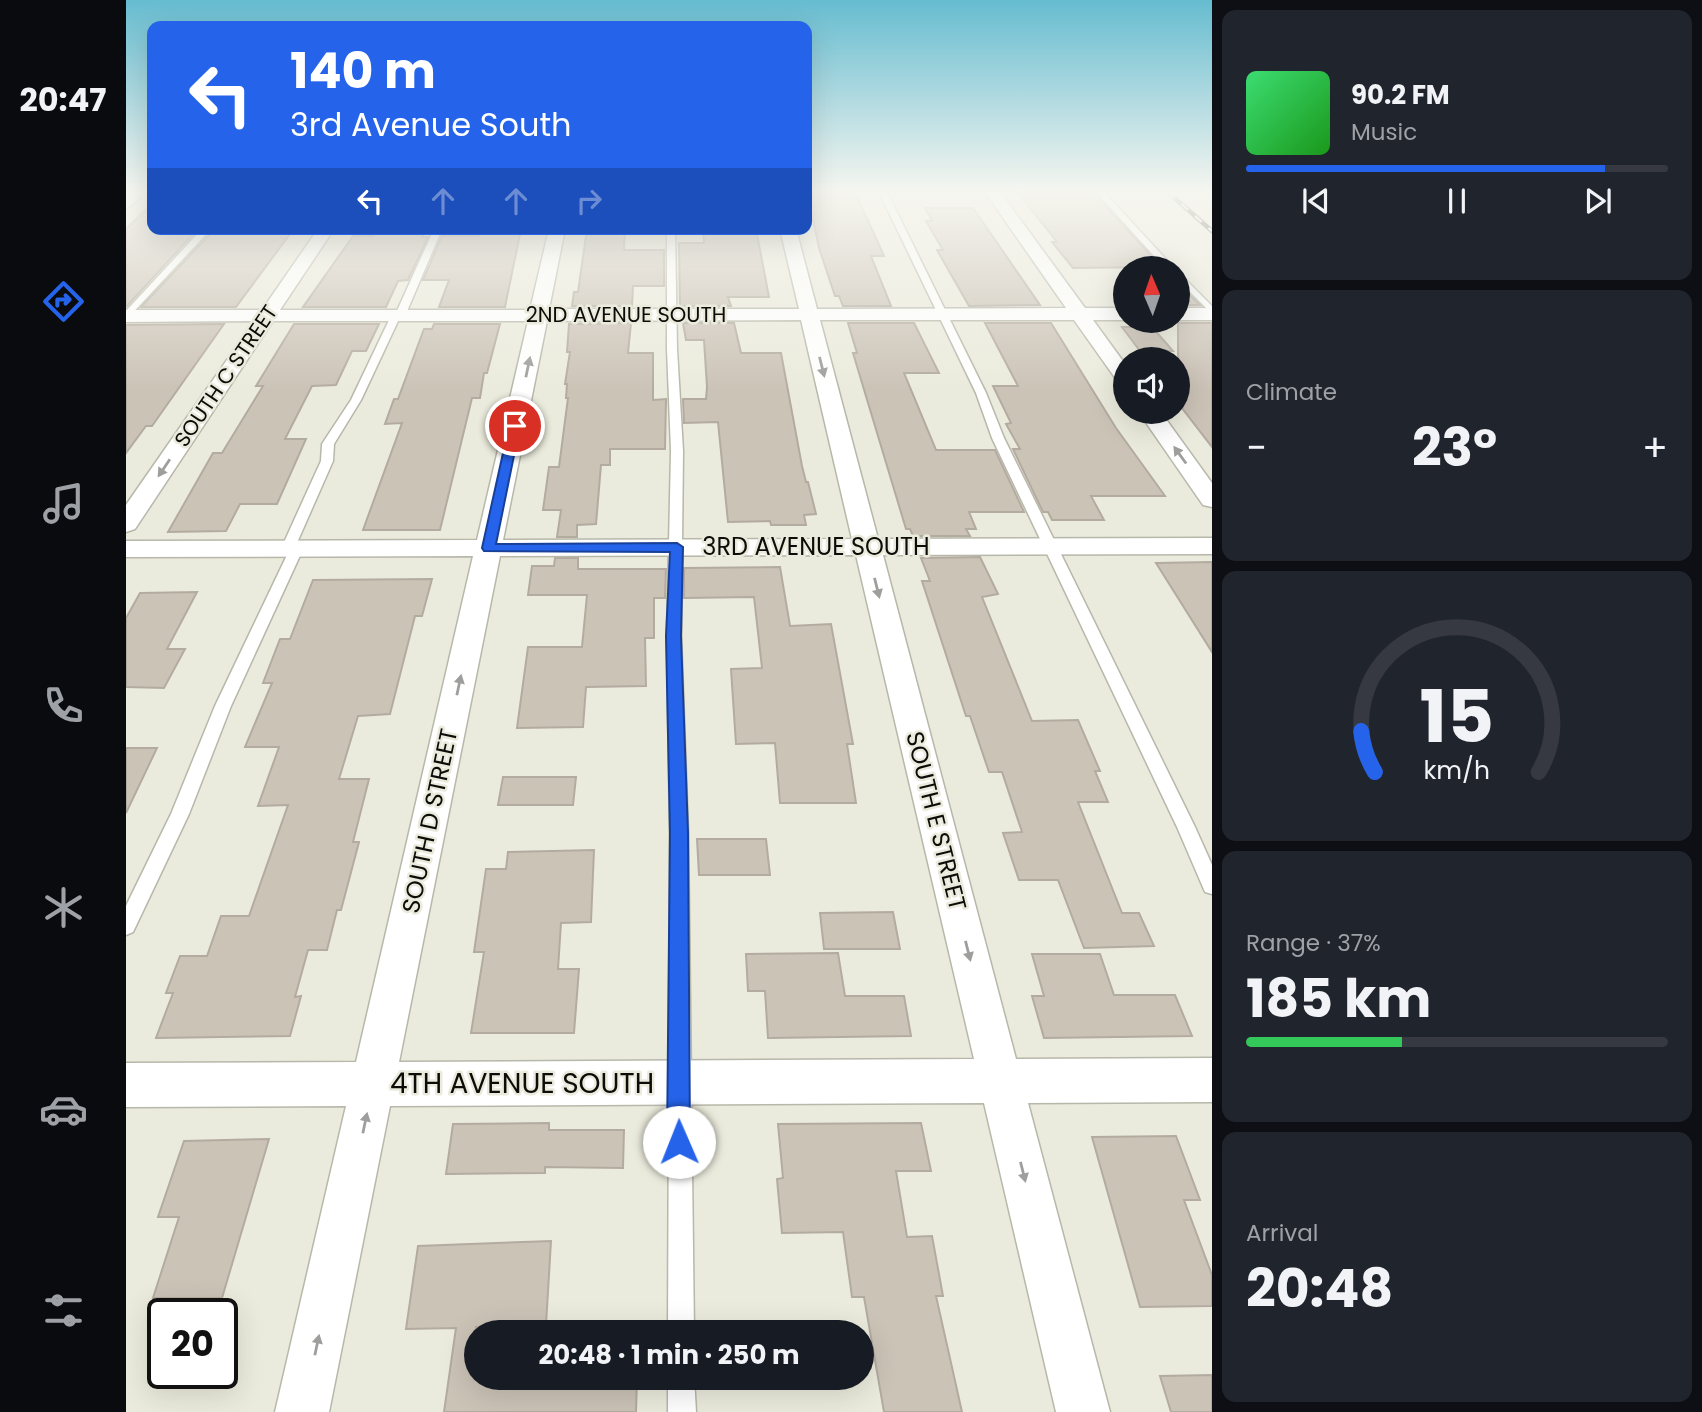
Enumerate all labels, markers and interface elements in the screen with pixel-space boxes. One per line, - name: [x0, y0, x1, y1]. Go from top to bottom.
- text: 140 m: [290, 37, 436, 105]
- icon: left: [175, 49, 266, 140]
- text: 20:47: [19, 77, 107, 122]
- text: 90.2 FM: [1351, 77, 1450, 113]
- text: 3rd Avenue South: [290, 102, 572, 147]
- text: Music: [1351, 116, 1417, 148]
- icon: left: [351, 182, 389, 220]
- icon: ahead: [424, 182, 462, 220]
- icon: ahead: [497, 182, 535, 220]
- icon: right: [570, 182, 608, 220]
- icon: previous: [1297, 182, 1335, 220]
- icon: pause: [1438, 182, 1476, 220]
- icon: next: [1579, 182, 1617, 220]
- north arrow: [1113, 256, 1190, 332]
- map controls: [1113, 256, 1190, 424]
- icon: directions: [39, 277, 88, 326]
- street label: SOUTH C STREET: [167, 299, 284, 453]
- street label: 2ND AVENUE SOUTH: [526, 300, 726, 329]
- button: sound: [1113, 347, 1190, 424]
- one-way arrow: [522, 356, 533, 378]
- one-way arrow: [817, 356, 828, 378]
- text: Climate: [1246, 376, 1337, 408]
- pin: [485, 396, 545, 456]
- icon: arrive: [496, 407, 534, 445]
- text: 23°: [1412, 411, 1497, 484]
- text: −: [1246, 421, 1267, 474]
- text: +: [1642, 421, 1668, 474]
- one-way arrow: [1174, 446, 1188, 464]
- one-way arrow: [157, 459, 171, 477]
- icon: music: [39, 479, 88, 528]
- street label: 3RD AVENUE SOUTH: [702, 530, 930, 563]
- one-way arrow: [872, 577, 883, 599]
- text: 15: [1420, 666, 1494, 767]
- one-way arrow: [454, 674, 465, 696]
- icon: phone: [39, 681, 88, 730]
- street label: SOUTH D STREET: [394, 726, 465, 916]
- street label: SOUTH E STREET: [898, 728, 975, 914]
- text: km/h: [1424, 753, 1490, 788]
- icon: climate: [39, 883, 88, 932]
- text: Range · 37%: [1246, 927, 1381, 959]
- one-way arrow: [963, 940, 974, 962]
- text: 185 km: [1246, 962, 1431, 1035]
- street label: 4TH AVENUE SOUTH: [390, 1064, 654, 1103]
- icon: car: [39, 1085, 88, 1134]
- position arrow: [642, 1105, 716, 1179]
- one-way arrow: [359, 1112, 370, 1134]
- one-way arrow: [1018, 1161, 1029, 1183]
- text: Arrival: [1246, 1217, 1318, 1249]
- text: 20:48: [1246, 1252, 1393, 1325]
- icon: filters: [39, 1286, 88, 1335]
- speed limit sign: 20: [147, 1298, 238, 1389]
- one-way arrow: [311, 1334, 322, 1356]
- text: 20:48 · 1 min · 250 m: [539, 1337, 800, 1373]

